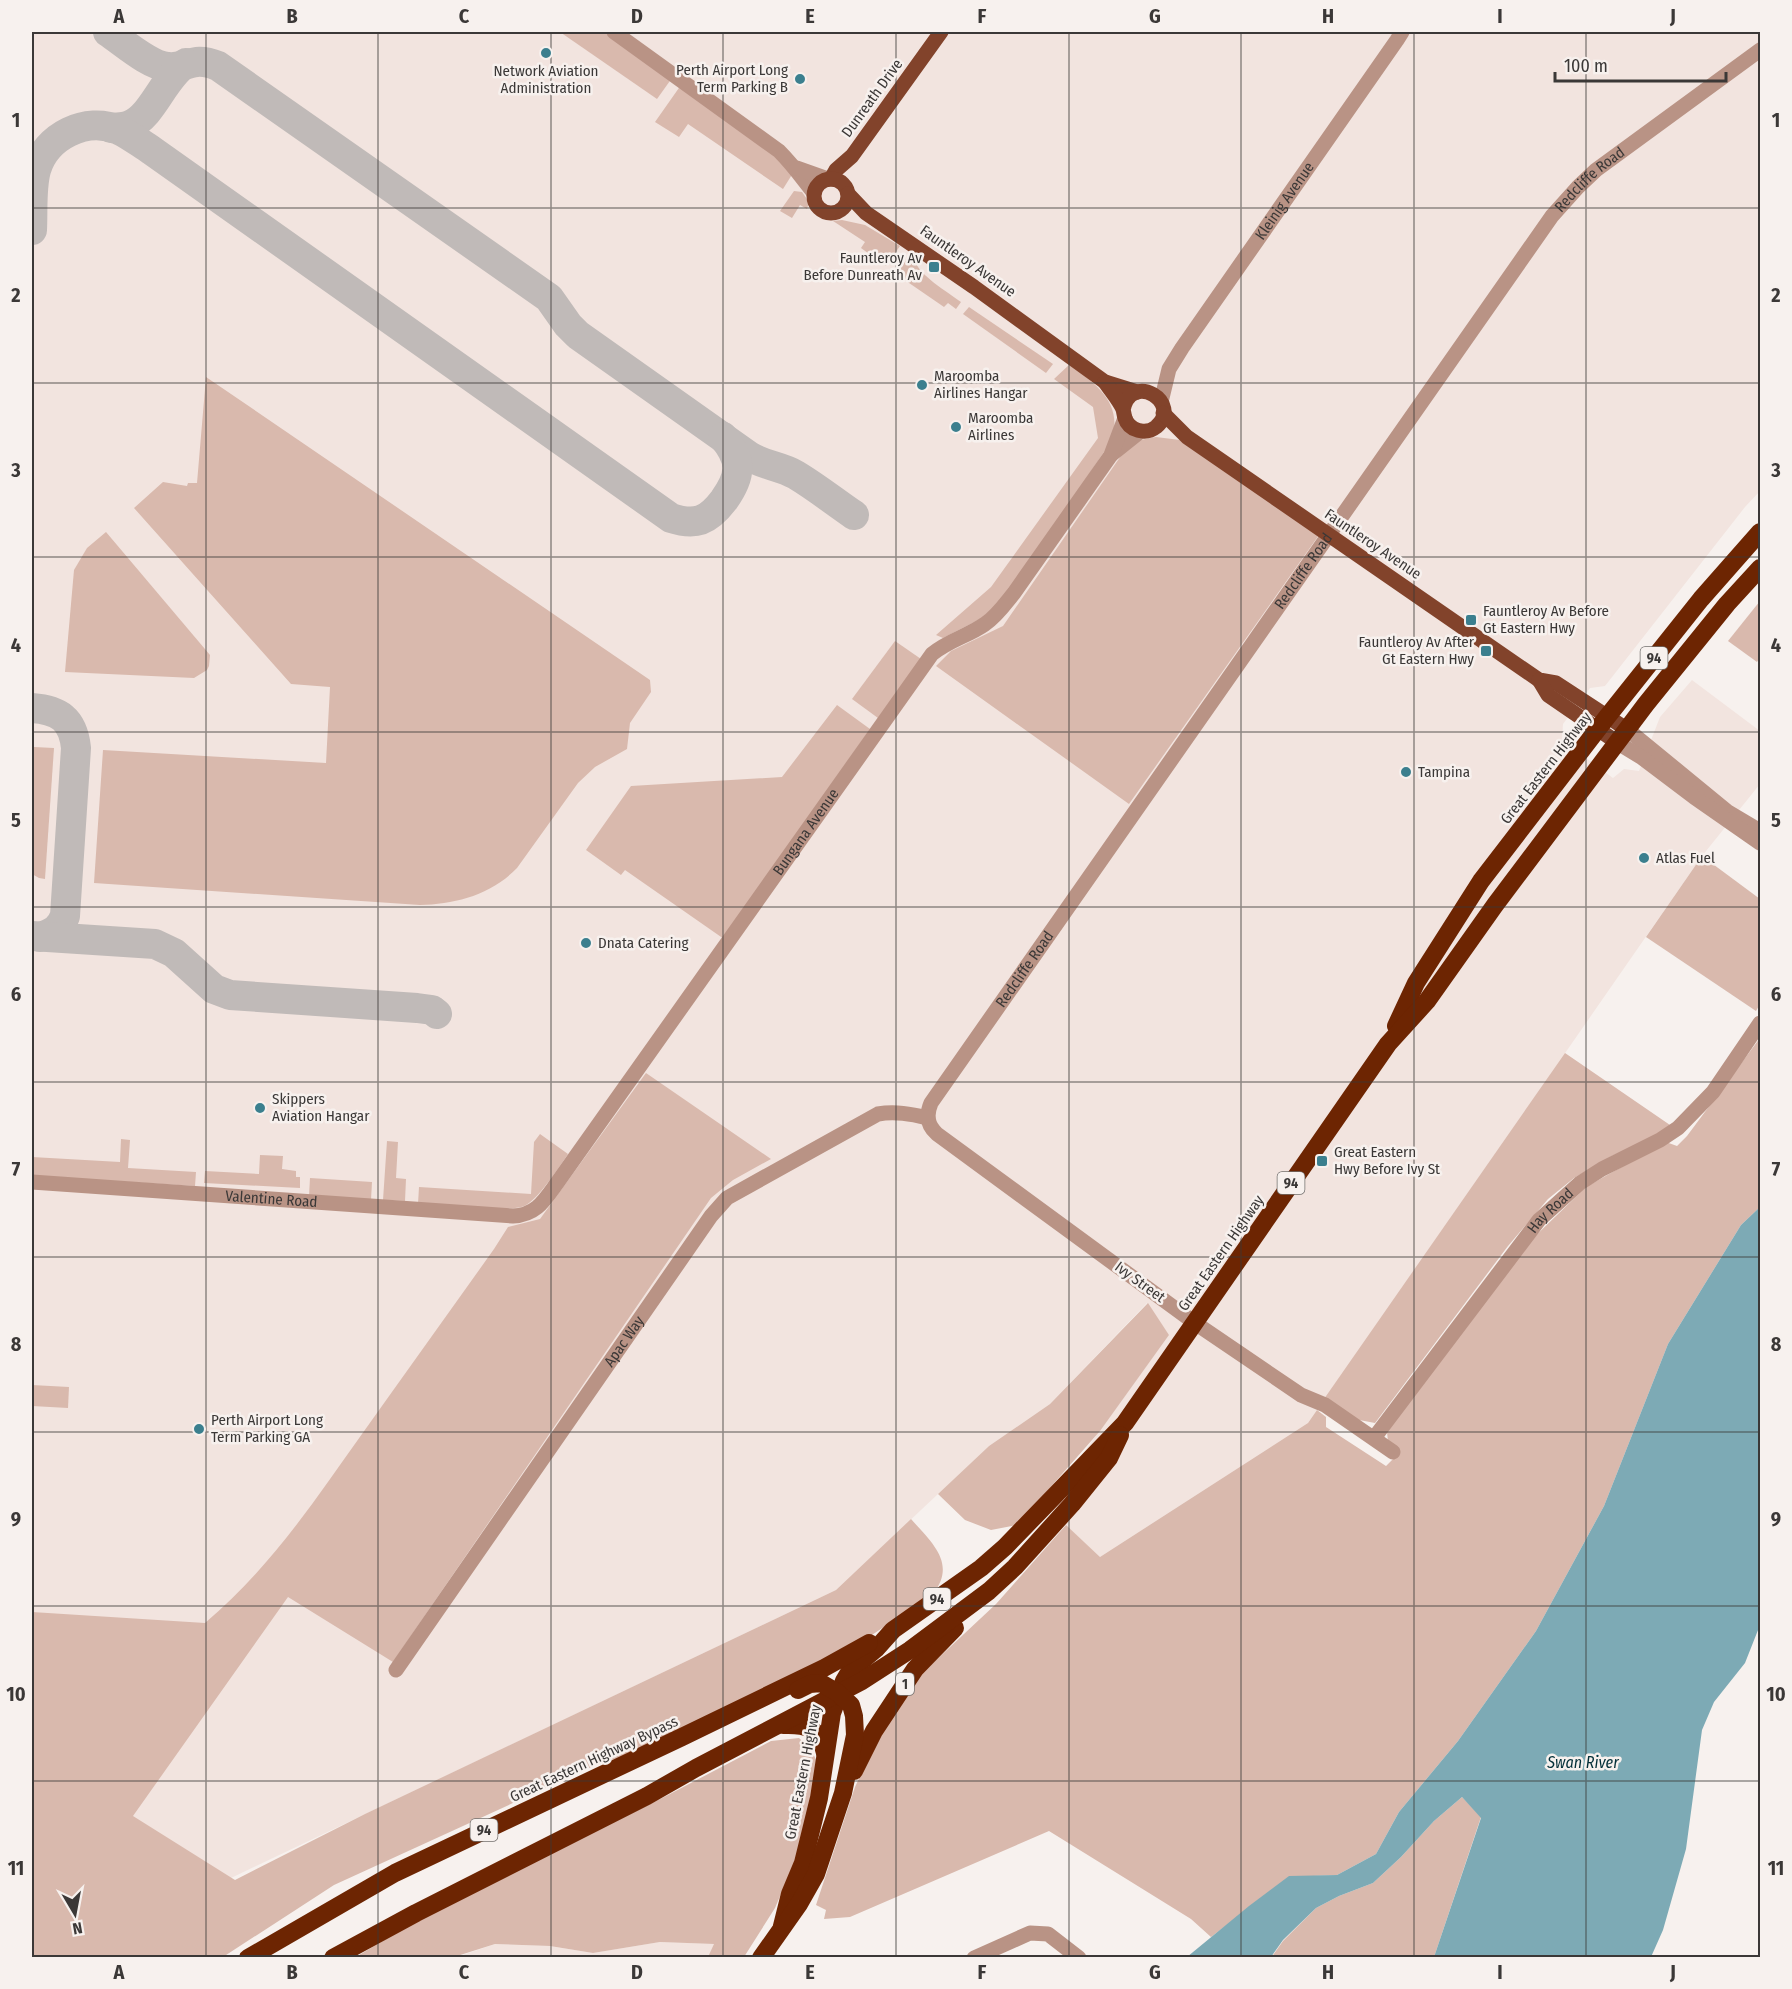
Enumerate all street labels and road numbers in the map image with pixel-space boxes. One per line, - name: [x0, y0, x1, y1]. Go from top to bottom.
- street label: Dunreath Drive: [838, 55, 906, 141]
- street label: Redcliffe Road: [1551, 143, 1628, 216]
- street label: Kleinig Avenue: [1251, 159, 1318, 243]
- street label: Fauntleroy Avenue: [917, 221, 1019, 301]
- street label: Fauntleroy Avenue: [1321, 505, 1425, 583]
- street label: Redcliffe Road: [1271, 530, 1336, 613]
- road number: 94: [1640, 647, 1668, 669]
- street label: Great Eastern Highway: [1497, 708, 1595, 828]
- street label: Bungana Avenue: [769, 785, 843, 879]
- street label: Redcliffe Road: [992, 928, 1057, 1011]
- road number: 94: [1278, 1172, 1304, 1194]
- street label: Hay Road: [1523, 1184, 1577, 1237]
- street label: Valentine Road: [225, 1187, 318, 1211]
- street label: Great Eastern Highway: [1174, 1191, 1268, 1314]
- street label: Ivy Street: [1111, 1258, 1169, 1306]
- street label: Apac Way: [600, 1312, 648, 1370]
- road number: 94: [924, 1588, 950, 1610]
- road number: 1: [896, 1673, 914, 1695]
- street label: Great Eastern Highway: [781, 1703, 825, 1841]
- street label: Great Eastern Highway Bypass: [507, 1712, 681, 1806]
- road number: 94: [470, 1819, 498, 1841]

